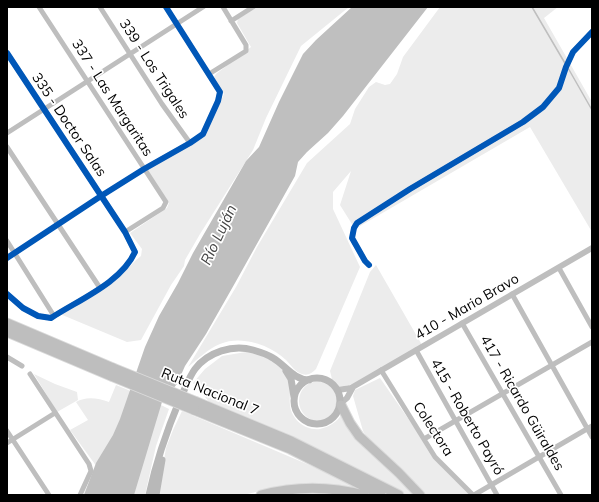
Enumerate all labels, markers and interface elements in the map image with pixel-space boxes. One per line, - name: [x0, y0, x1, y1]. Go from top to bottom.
- street label: 339 - Los Trigales: [116, 16, 192, 122]
- street label: 337 - Las Margaritas: [68, 36, 156, 160]
- street label: 335 - Doctor Salas: [28, 70, 110, 180]
- water label: Río Luján: [197, 202, 241, 268]
- street label: 410 - Mario Bravo: [412, 270, 522, 344]
- street label: 417 - Ricardo Güiraldes: [476, 332, 568, 474]
- street label: 415 - Roberto Payró: [427, 356, 507, 478]
- street label: Ruta Nacional 7: [159, 365, 261, 419]
- street label: Colectora: [409, 399, 457, 459]

